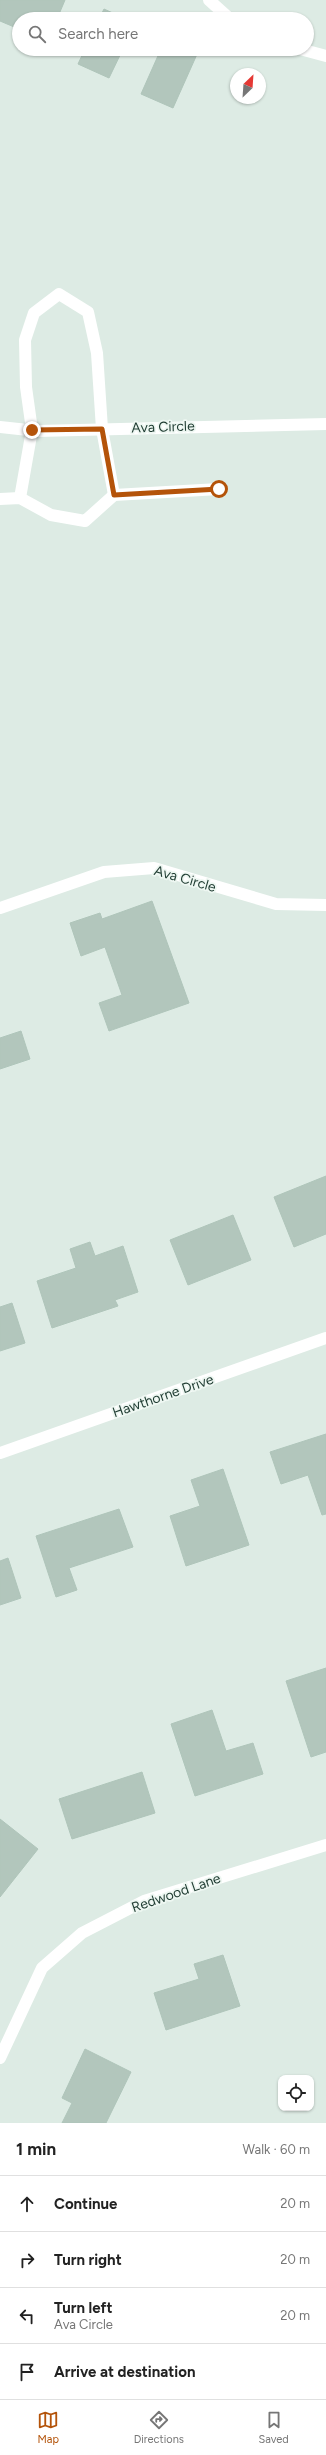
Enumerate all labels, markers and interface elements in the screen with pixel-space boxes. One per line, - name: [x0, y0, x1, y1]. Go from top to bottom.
- search box: [12, 12, 314, 56]
- icon: search: [26, 23, 48, 45]
- text: Search here: [58, 25, 138, 43]
- north arrow: [230, 68, 266, 104]
- street label: Ava Circle: [131, 417, 195, 437]
- route end: [23, 421, 41, 439]
- route start: [210, 480, 228, 498]
- street label: Ava Circle: [152, 862, 218, 896]
- street label: Hawthorne Drive: [110, 1371, 216, 1421]
- street label: Redwood Lane: [129, 1870, 223, 1916]
- map controls: [278, 2075, 314, 2111]
- button: locate: [278, 2075, 314, 2111]
- text: 1 min: [16, 2139, 56, 2159]
- text: Walk · 60 m: [243, 2142, 310, 2157]
- icon: ahead: [16, 2193, 38, 2215]
- text: Continue: [54, 2195, 117, 2213]
- text: 20 m: [280, 2196, 310, 2211]
- icon: right: [16, 2249, 38, 2271]
- text: Turn right: [54, 2251, 122, 2269]
- text: 20 m: [280, 2252, 310, 2267]
- text: Turn left: [54, 2299, 112, 2317]
- icon: left: [16, 2305, 38, 2327]
- text: 20 m: [280, 2308, 310, 2323]
- text: Ava Circle: [54, 2317, 113, 2332]
- icon: arrive: [16, 2361, 38, 2383]
- text: Arrive at destination: [54, 2363, 195, 2381]
- tab: Map: [37, 2409, 59, 2446]
- tab: Directions: [134, 2409, 184, 2446]
- tab: Saved: [258, 2409, 289, 2446]

